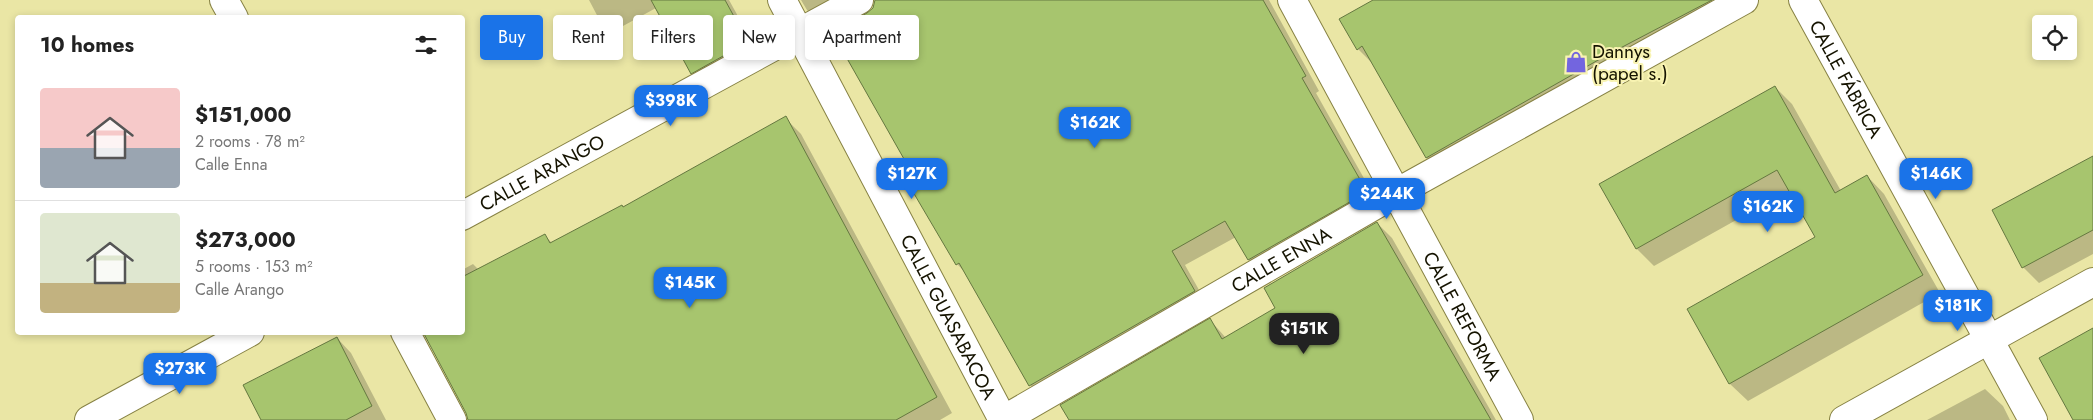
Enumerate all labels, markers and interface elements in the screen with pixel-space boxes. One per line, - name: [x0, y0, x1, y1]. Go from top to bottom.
- chip: Buy: [480, 15, 543, 60]
- chip: Rent: [553, 15, 623, 60]
- chip: Filters: [633, 15, 713, 60]
- chip: New: [723, 15, 795, 60]
- chip: Apartment: [805, 15, 919, 60]
- street label: CALLE FÁBRICA: [1803, 15, 1889, 143]
- map controls: [2032, 15, 2077, 60]
- button: locate: [2032, 15, 2077, 60]
- text: 10 homes: [40, 30, 134, 60]
- icon: filters: [412, 31, 440, 59]
- place label: Dannys (papel s.): [1592, 38, 1668, 87]
- shop icon: Dannys (papel s.): [1563, 49, 1589, 75]
- pin: $398K: [636, 84, 706, 127]
- text: $398K: [645, 89, 697, 112]
- text: $151,000: [195, 100, 292, 130]
- pin: $162K: [1060, 106, 1130, 149]
- icon: home: [80, 108, 140, 168]
- text: $162K: [1070, 111, 1120, 134]
- street label: CALLE ARANGO: [475, 128, 610, 218]
- text: 2 rooms · 78 m²: [195, 130, 305, 153]
- text: Calle Enna: [195, 153, 267, 176]
- pin: $127K: [877, 158, 947, 200]
- pin: $146K: [1901, 158, 1971, 200]
- text: $127K: [887, 162, 937, 185]
- text: $146K: [1910, 162, 1962, 185]
- pin: $244K: [1352, 178, 1422, 220]
- text: $244K: [1360, 182, 1414, 205]
- pin: $162K: [1733, 190, 1803, 233]
- text: $162K: [1743, 195, 1793, 218]
- street label: CALLE ENNA: [1226, 220, 1336, 299]
- text: $273,000: [195, 225, 296, 255]
- street label: CALLE GUASABACOA: [894, 230, 1003, 405]
- icon: home: [80, 233, 140, 293]
- street label: CALLE REFORMA: [1416, 247, 1508, 386]
- text: 5 rooms · 153 m²: [195, 255, 313, 278]
- pin: $145K: [655, 266, 725, 309]
- text: $145K: [665, 271, 715, 294]
- text: Calle Arango: [195, 278, 284, 301]
- pin: $181K: [1923, 290, 1993, 332]
- text: $181K: [1934, 294, 1982, 317]
- pin: $151K: [1269, 312, 1339, 355]
- text: $151K: [1280, 317, 1328, 340]
- pin: $273K: [145, 352, 215, 395]
- text: $273K: [154, 357, 206, 380]

